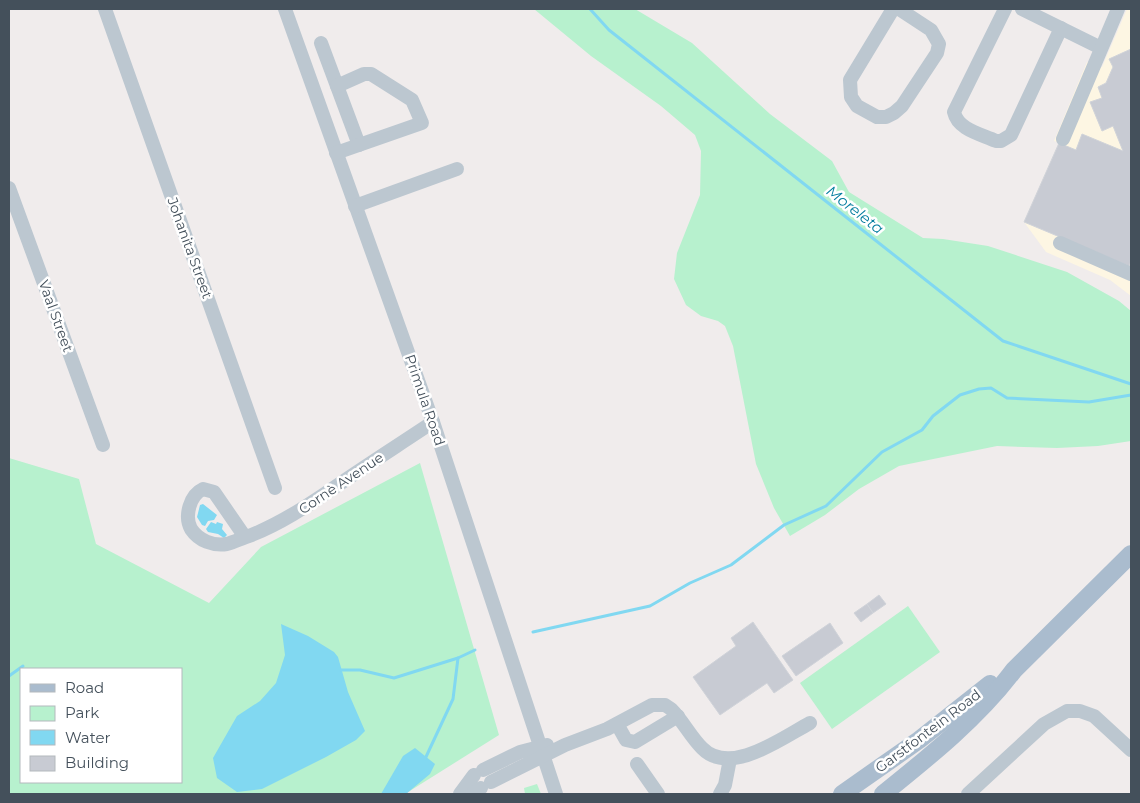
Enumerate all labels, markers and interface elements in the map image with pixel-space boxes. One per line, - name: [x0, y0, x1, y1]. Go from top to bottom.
- water label: Moreleta: [823, 181, 888, 238]
- street label: Johanita Street: [163, 194, 217, 301]
- street label: Vaal Street: [35, 278, 77, 355]
- street label: Primula Road: [401, 352, 449, 448]
- street label: Cornè Avenue: [295, 448, 387, 518]
- legend: [20, 668, 182, 783]
- text: Road: [65, 678, 104, 697]
- street label: Garstfontein Road: [872, 685, 984, 777]
- text: Park: [65, 703, 99, 722]
- text: Water: [65, 728, 111, 747]
- text: Building: [65, 753, 129, 772]

